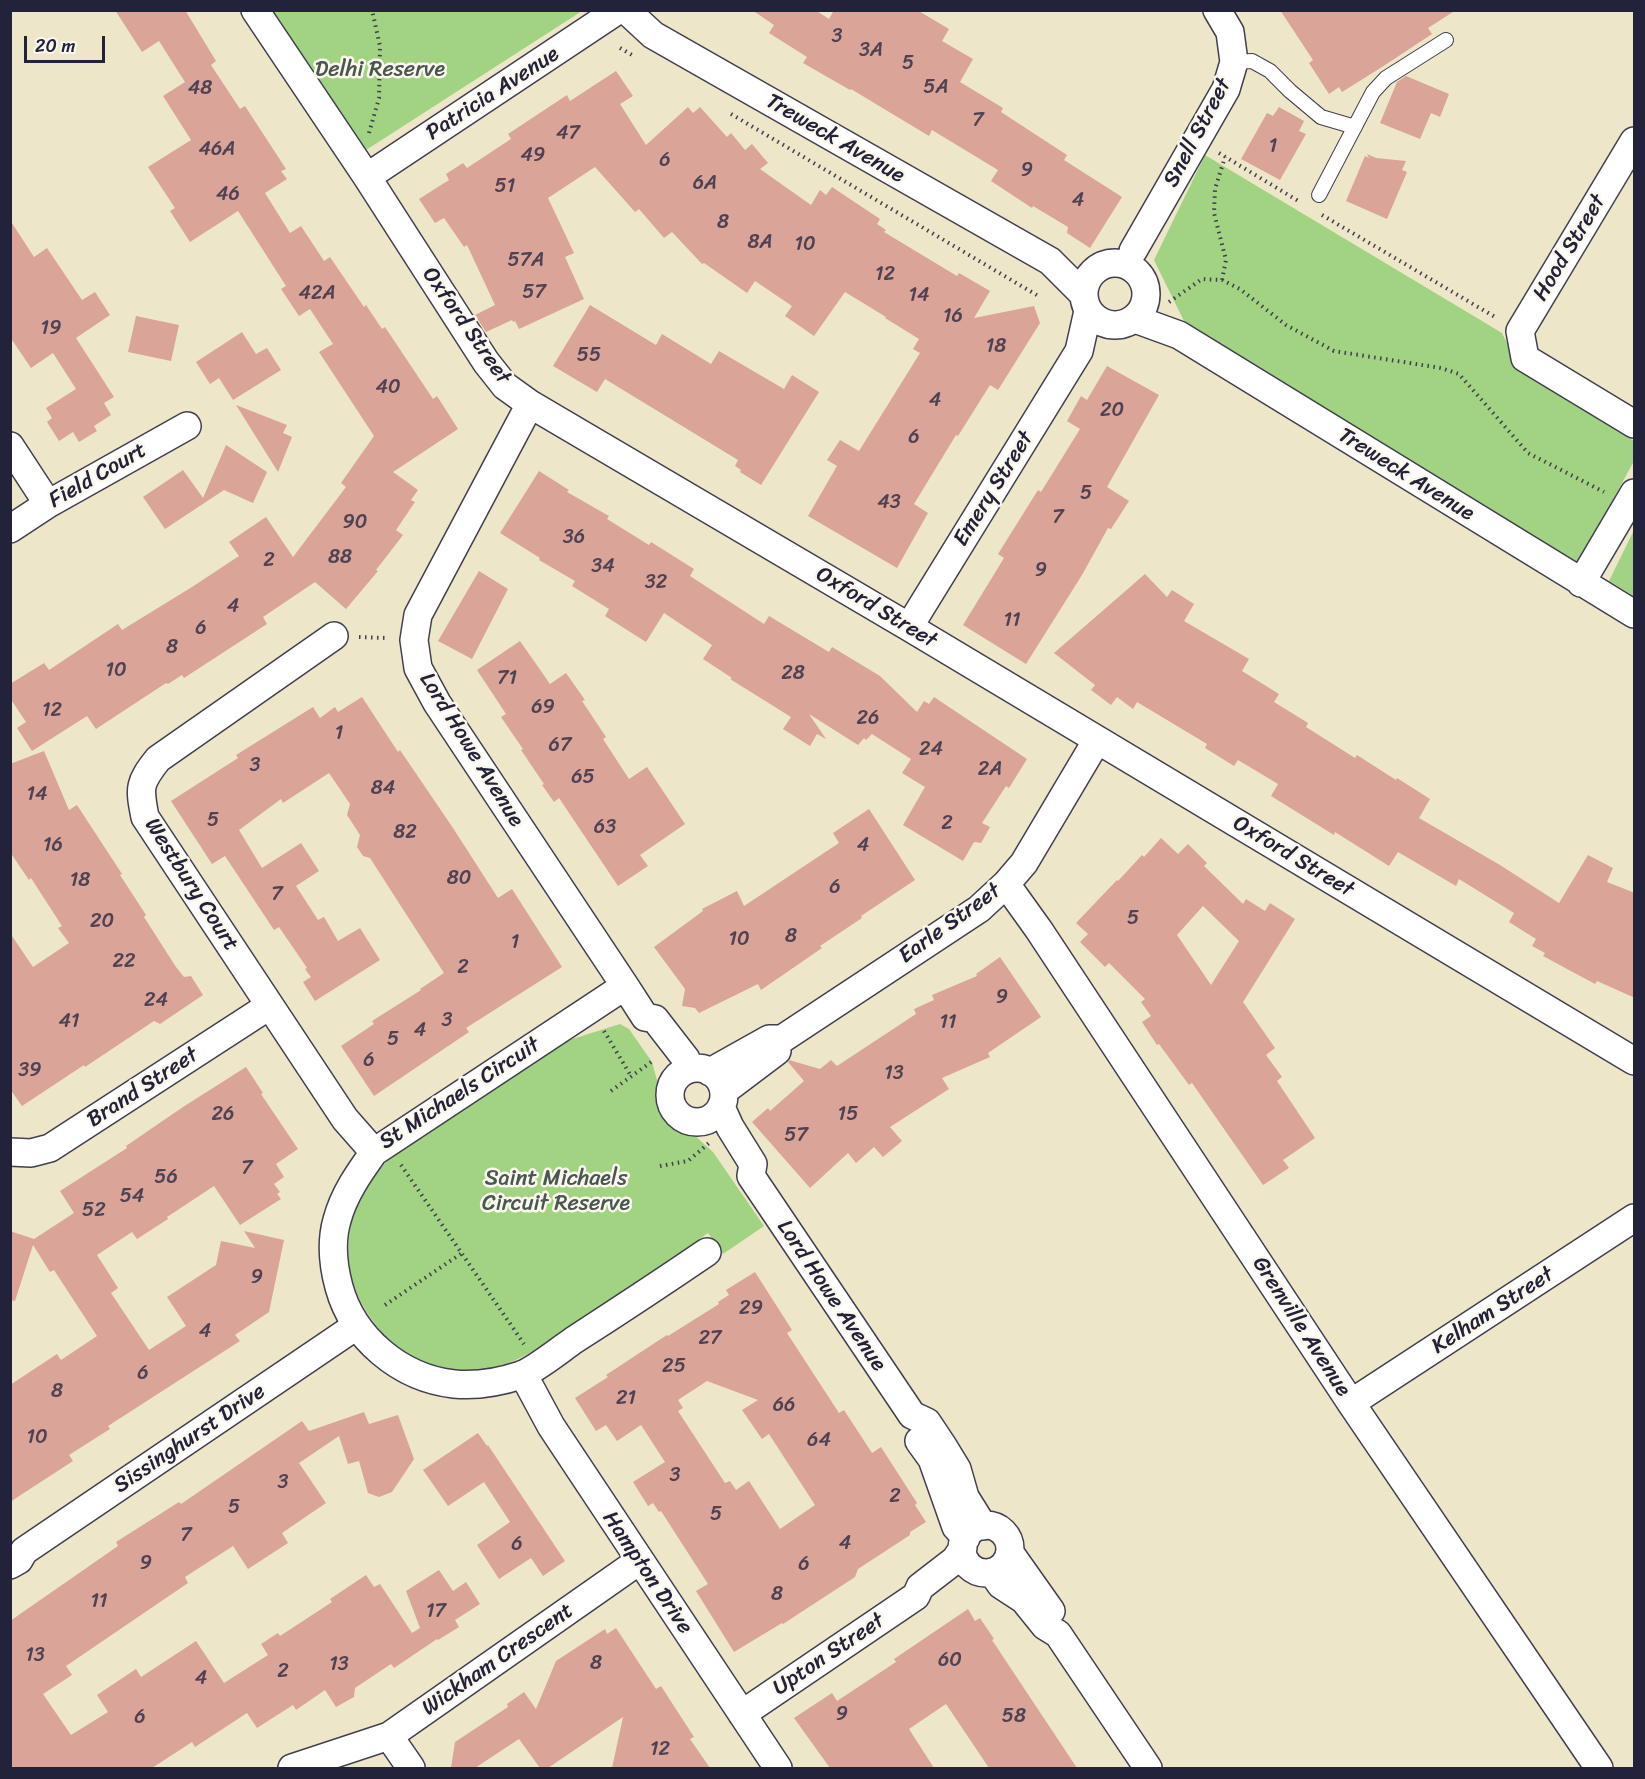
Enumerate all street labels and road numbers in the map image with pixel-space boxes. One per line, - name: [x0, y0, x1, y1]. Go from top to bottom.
- street label: Patricia Avenue: [422, 41, 564, 147]
- street label: Snell Street: [1158, 74, 1238, 192]
- street label: Treweck Avenue: [761, 89, 909, 189]
- street label: Hood Street: [1528, 190, 1612, 306]
- street label: Oxford Street: [416, 263, 516, 389]
- street label: Treweck Avenue: [1333, 423, 1479, 527]
- street label: Emery Street: [948, 427, 1040, 551]
- street label: Field Court: [45, 437, 151, 515]
- street label: Oxford Street: [811, 562, 941, 654]
- street label: Lord Howe Avenue: [413, 668, 529, 832]
- street label: Oxford Street: [1228, 811, 1358, 903]
- street label: Westbury Court: [138, 814, 244, 956]
- street label: Earle Street: [894, 878, 1006, 970]
- street label: St Michaels Circuit: [375, 1032, 545, 1156]
- street label: Brand Street: [83, 1042, 203, 1134]
- street label: Lord Howe Avenue: [771, 1215, 891, 1377]
- street label: Grenville Avenue: [1246, 1252, 1356, 1402]
- street label: Kelham Street: [1427, 1262, 1559, 1360]
- street label: Sissinghurst Drive: [109, 1379, 271, 1499]
- street label: Hampton Drive: [596, 1507, 698, 1639]
- street label: Wickham Crescent: [417, 1598, 579, 1722]
- street label: Upton Street: [768, 1608, 890, 1702]

